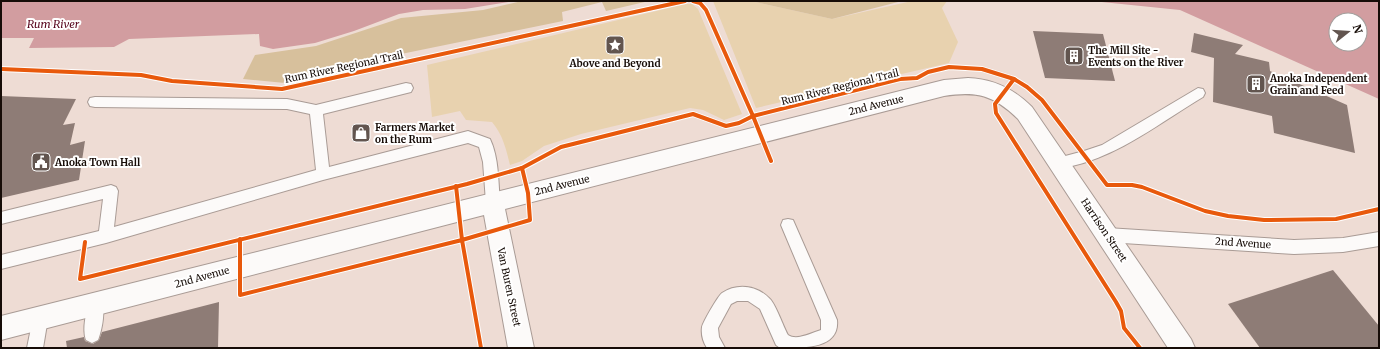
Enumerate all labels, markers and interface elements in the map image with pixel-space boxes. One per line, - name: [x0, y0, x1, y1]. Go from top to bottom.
- north arrow: [1328, 12, 1368, 52]
- water label: Rum River: [27, 17, 80, 31]
- text: N: [1350, 23, 1366, 36]
- place icon: Above and Beyond: [604, 34, 626, 56]
- place label: The Mill Site - Events on the River: [1088, 44, 1184, 69]
- building icon: The Mill Site - Events on the River: [1063, 45, 1085, 67]
- street label: Rum River Regional Trail: [283, 48, 405, 86]
- place label: Above and Beyond: [568, 57, 661, 70]
- street label: Rum River Regional Trail: [780, 66, 900, 108]
- place label: Anoka Independent Grain and Feed: [1269, 72, 1367, 97]
- building icon: Anoka Independent Grain and Feed: [1245, 73, 1267, 95]
- street label: 2nd Avenue: [847, 92, 905, 118]
- place label: Farmers Market on the Rum: [375, 121, 455, 146]
- shop icon: Farmers Market on the Rum: [350, 122, 372, 144]
- public building icon: Anoka Town Hall: [30, 151, 52, 173]
- place label: Anoka Town Hall: [54, 156, 141, 169]
- street label: 2nd Avenue: [533, 172, 591, 198]
- street label: Harrison Street: [1078, 196, 1130, 264]
- street label: 2nd Avenue: [1215, 235, 1271, 251]
- street label: Van Buren Street: [494, 245, 524, 328]
- street label: 2nd Avenue: [173, 263, 231, 291]

